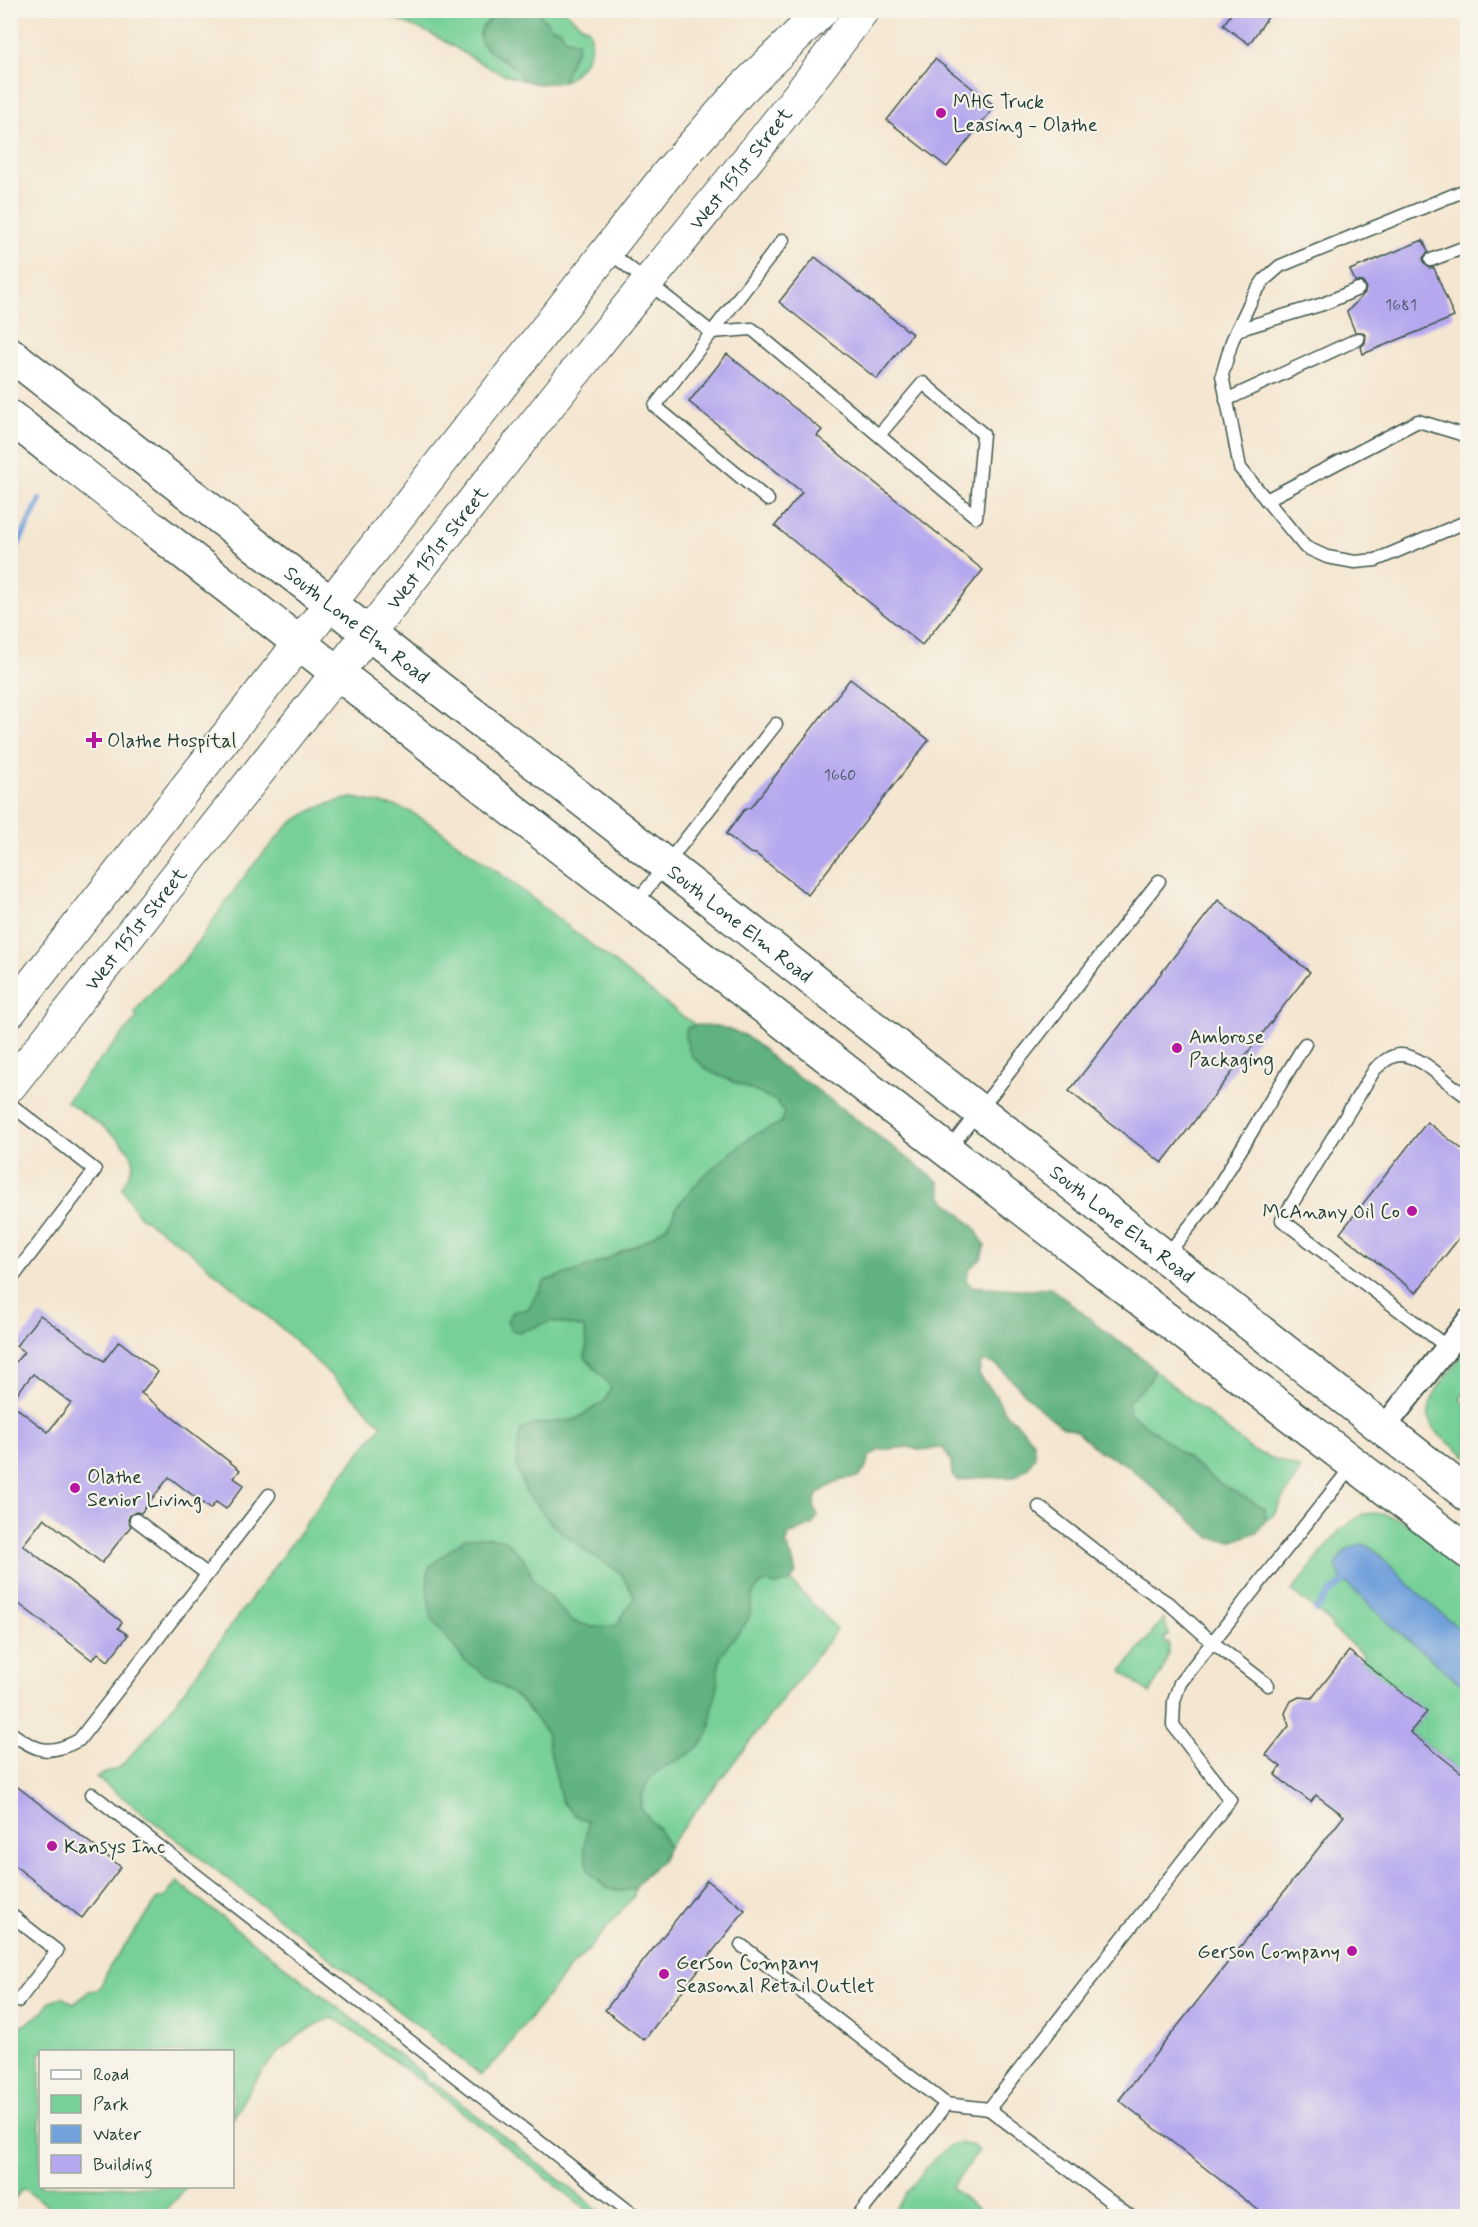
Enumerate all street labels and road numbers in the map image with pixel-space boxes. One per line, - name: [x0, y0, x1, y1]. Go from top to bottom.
- street label: West 151st Street: [684, 102, 799, 236]
- street label: West 151st Street: [381, 481, 495, 616]
- street label: South Lone Elm Road: [278, 560, 435, 691]
- street label: South Lone Elm Road: [661, 859, 818, 990]
- street label: West 151st Street: [79, 862, 194, 997]
- street label: South Lone Elm Road: [1043, 1159, 1200, 1290]

